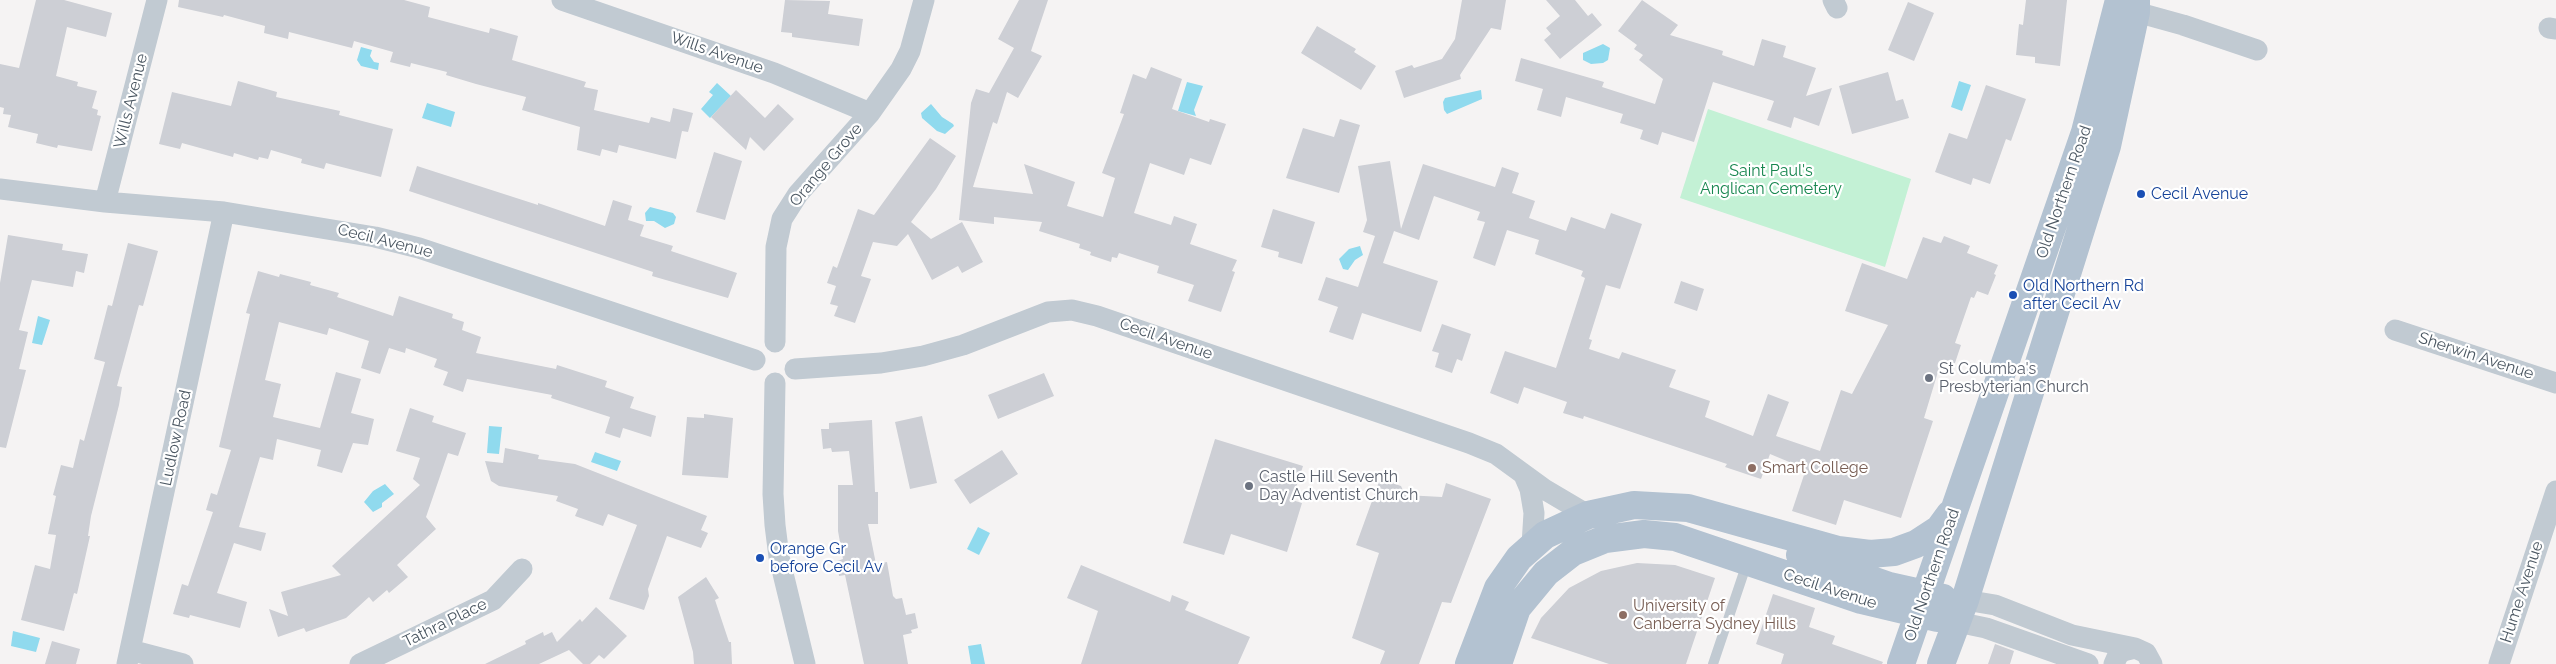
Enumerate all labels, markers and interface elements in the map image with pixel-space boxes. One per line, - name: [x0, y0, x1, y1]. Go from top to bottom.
- street label: Wills Avenue: [668, 28, 766, 78]
- street label: Wills Avenue: [110, 52, 152, 150]
- street label: Orange Grove: [786, 120, 866, 210]
- street label: Old Northern Road: [2032, 123, 2096, 261]
- park label: Saint Paul's Anglican Cemetery: [1700, 161, 1842, 199]
- place label: Cecil Avenue: [2151, 184, 2248, 204]
- marker: Cecil Avenue: [2135, 188, 2147, 200]
- street label: Cecil Avenue: [336, 220, 434, 262]
- place label: Old Northern Rd after Cecil Av: [2023, 276, 2144, 314]
- marker: Old Northern Rd after Cecil Av: [2007, 289, 2019, 301]
- street label: Cecil Avenue: [1117, 314, 1215, 364]
- street label: Sherwin Avenue: [2416, 328, 2536, 384]
- place label: St Columba's Presbyterian Church: [1939, 359, 2089, 397]
- marker: St Columba's Presbyterian Church: [1923, 372, 1935, 384]
- street label: Ludlow Road: [156, 388, 196, 488]
- place label: Smart College: [1762, 458, 1868, 478]
- marker: Smart College: [1746, 462, 1758, 474]
- place label: Castle Hill Seventh Day Adventist Church: [1259, 467, 1418, 505]
- marker: Castle Hill Seventh Day Adventist Church: [1243, 480, 1255, 492]
- street label: Old Northern Road: [1900, 506, 1964, 644]
- place label: Orange Gr before Cecil Av: [770, 539, 882, 577]
- street label: Hume Avenue: [2497, 539, 2547, 645]
- marker: Orange Gr before Cecil Av: [754, 552, 766, 564]
- street label: Cecil Avenue: [1781, 565, 1879, 613]
- street label: Tathra Place: [400, 594, 490, 652]
- place label: University of Canberra Sydney Hills: [1633, 596, 1796, 634]
- marker: University of Canberra Sydney Hills: [1617, 609, 1629, 621]

